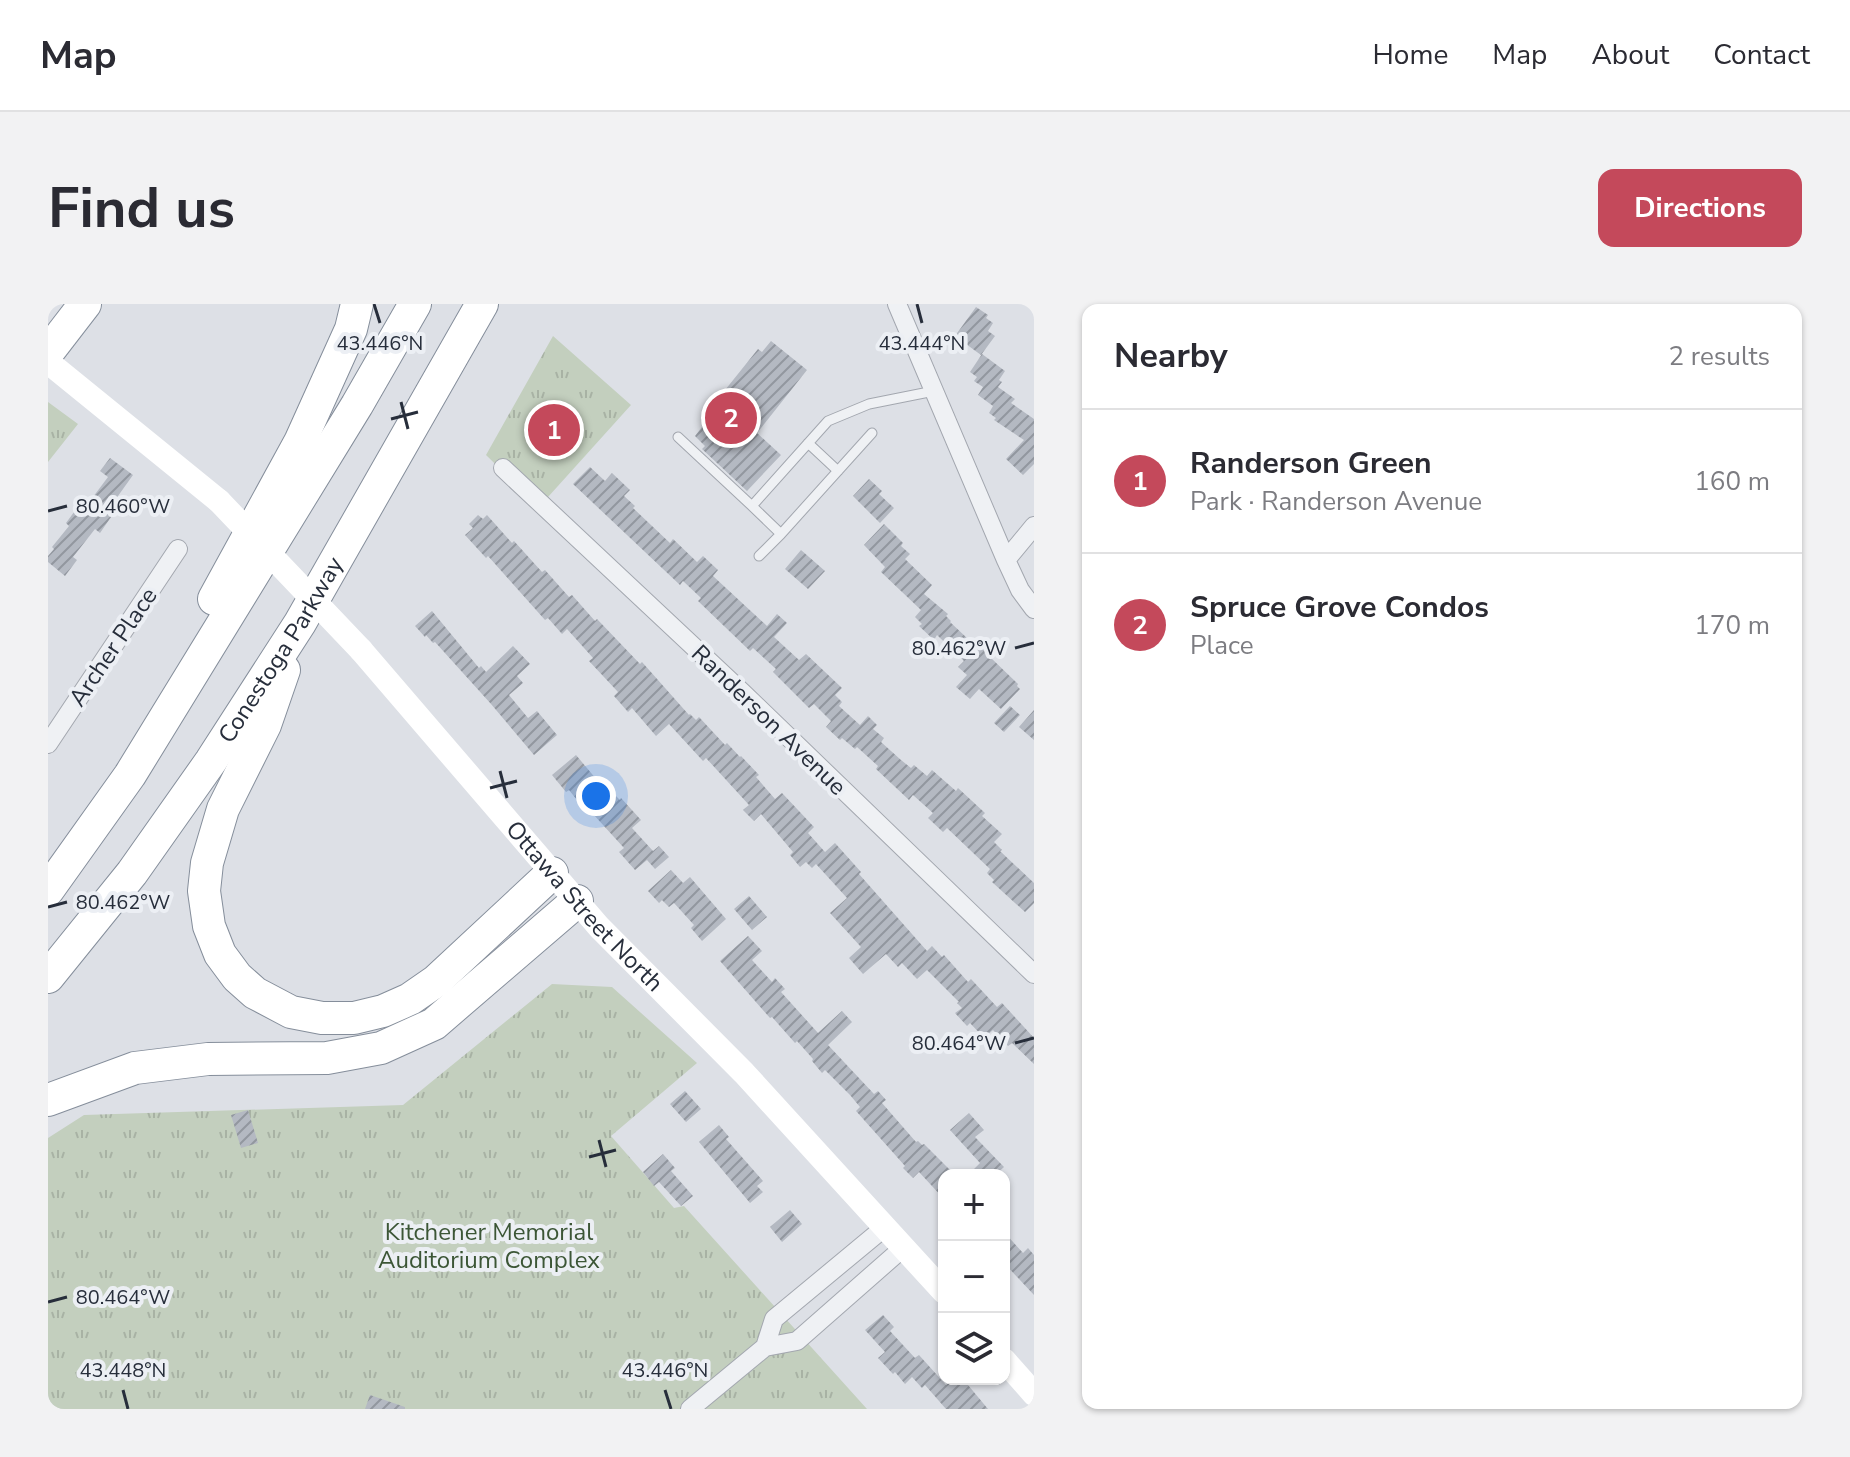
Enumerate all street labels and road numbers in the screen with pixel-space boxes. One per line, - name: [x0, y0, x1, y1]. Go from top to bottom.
- street label: Conestoga Parkway: [211, 550, 351, 749]
- street label: Archer Place: [61, 581, 165, 713]
- street label: Randerson Avenue: [685, 638, 853, 802]
- street label: Ottawa Street North: [499, 814, 670, 999]

